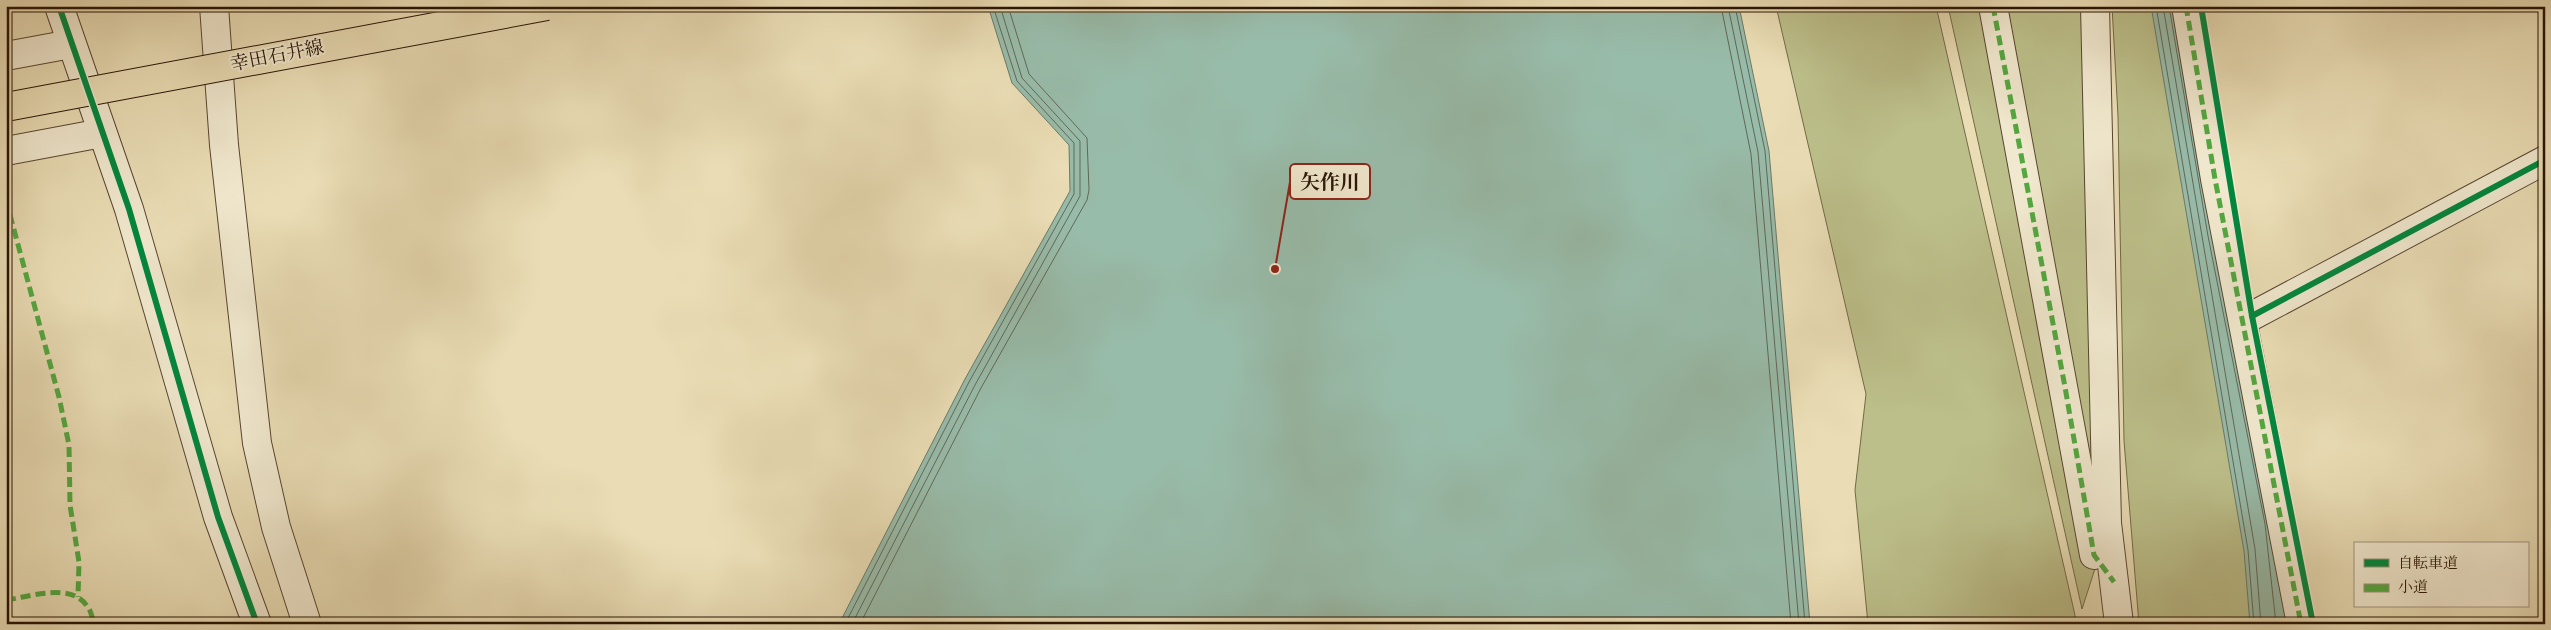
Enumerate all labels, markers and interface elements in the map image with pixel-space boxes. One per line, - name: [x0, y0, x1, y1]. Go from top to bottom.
- street label: 幸田石井線: [228, 36, 326, 76]
- callout: 矢作川: [1290, 164, 1370, 199]
- text: 矢作川: [1300, 171, 1360, 196]
- legend: [2354, 542, 2528, 608]
- text: 自転車道: [2398, 554, 2458, 573]
- text: 小道: [2398, 578, 2428, 597]

